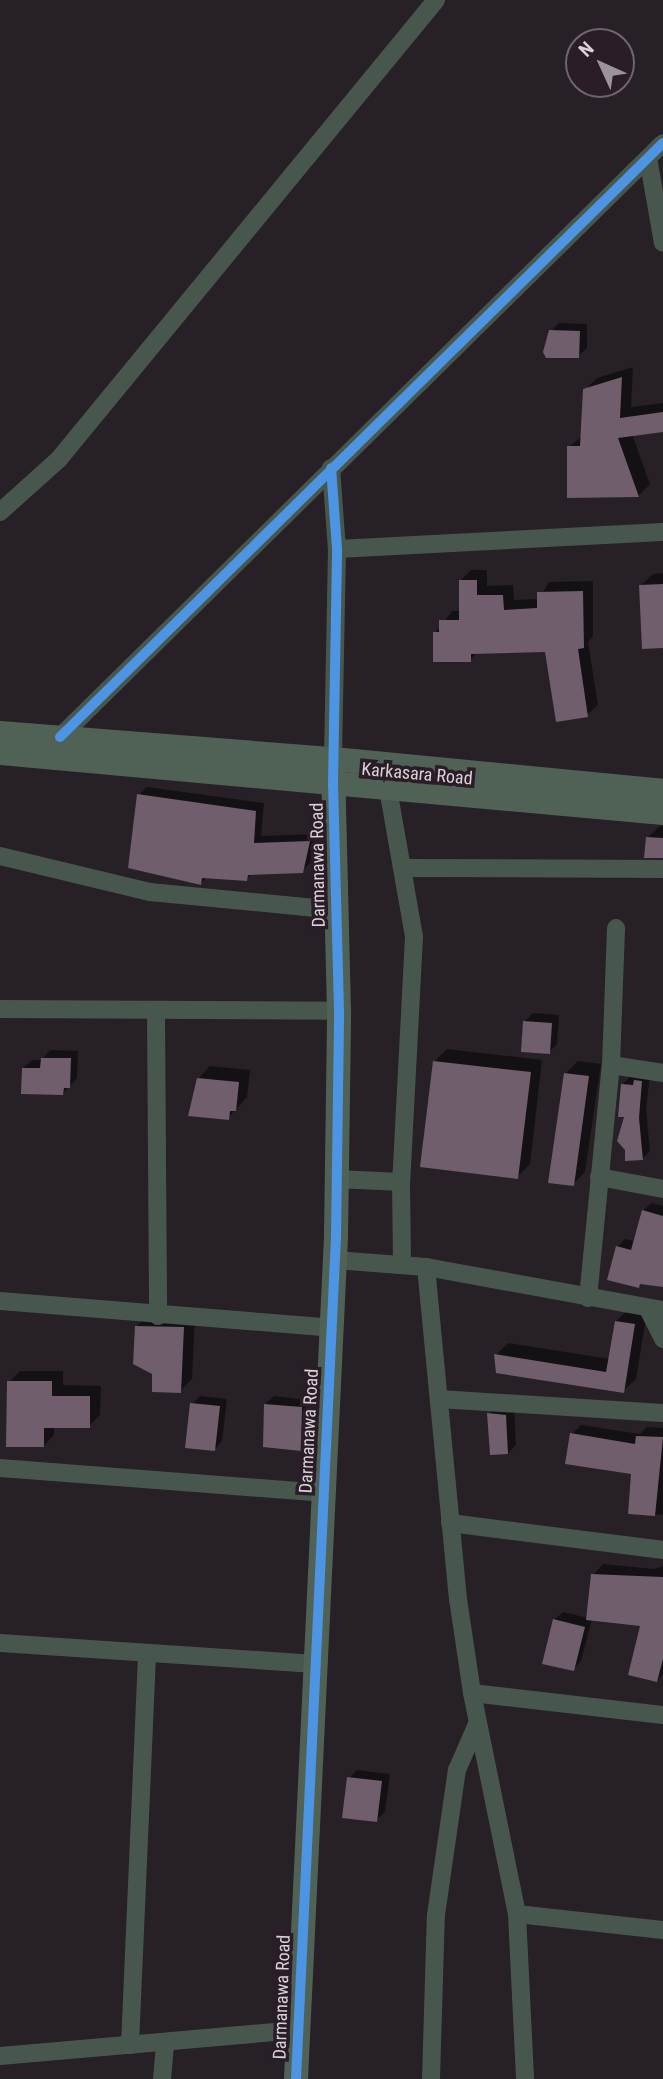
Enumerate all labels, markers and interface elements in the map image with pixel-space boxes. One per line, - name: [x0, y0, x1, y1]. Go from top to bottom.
- north arrow: [565, 28, 635, 98]
- text: N: [574, 37, 598, 61]
- street label: Karkasara Road: [361, 758, 473, 790]
- street label: Darmanawa Road: [306, 803, 330, 927]
- street label: Darmanawa Road: [295, 1368, 323, 1494]
- street label: Darmanawa Road: [269, 1934, 295, 2060]

